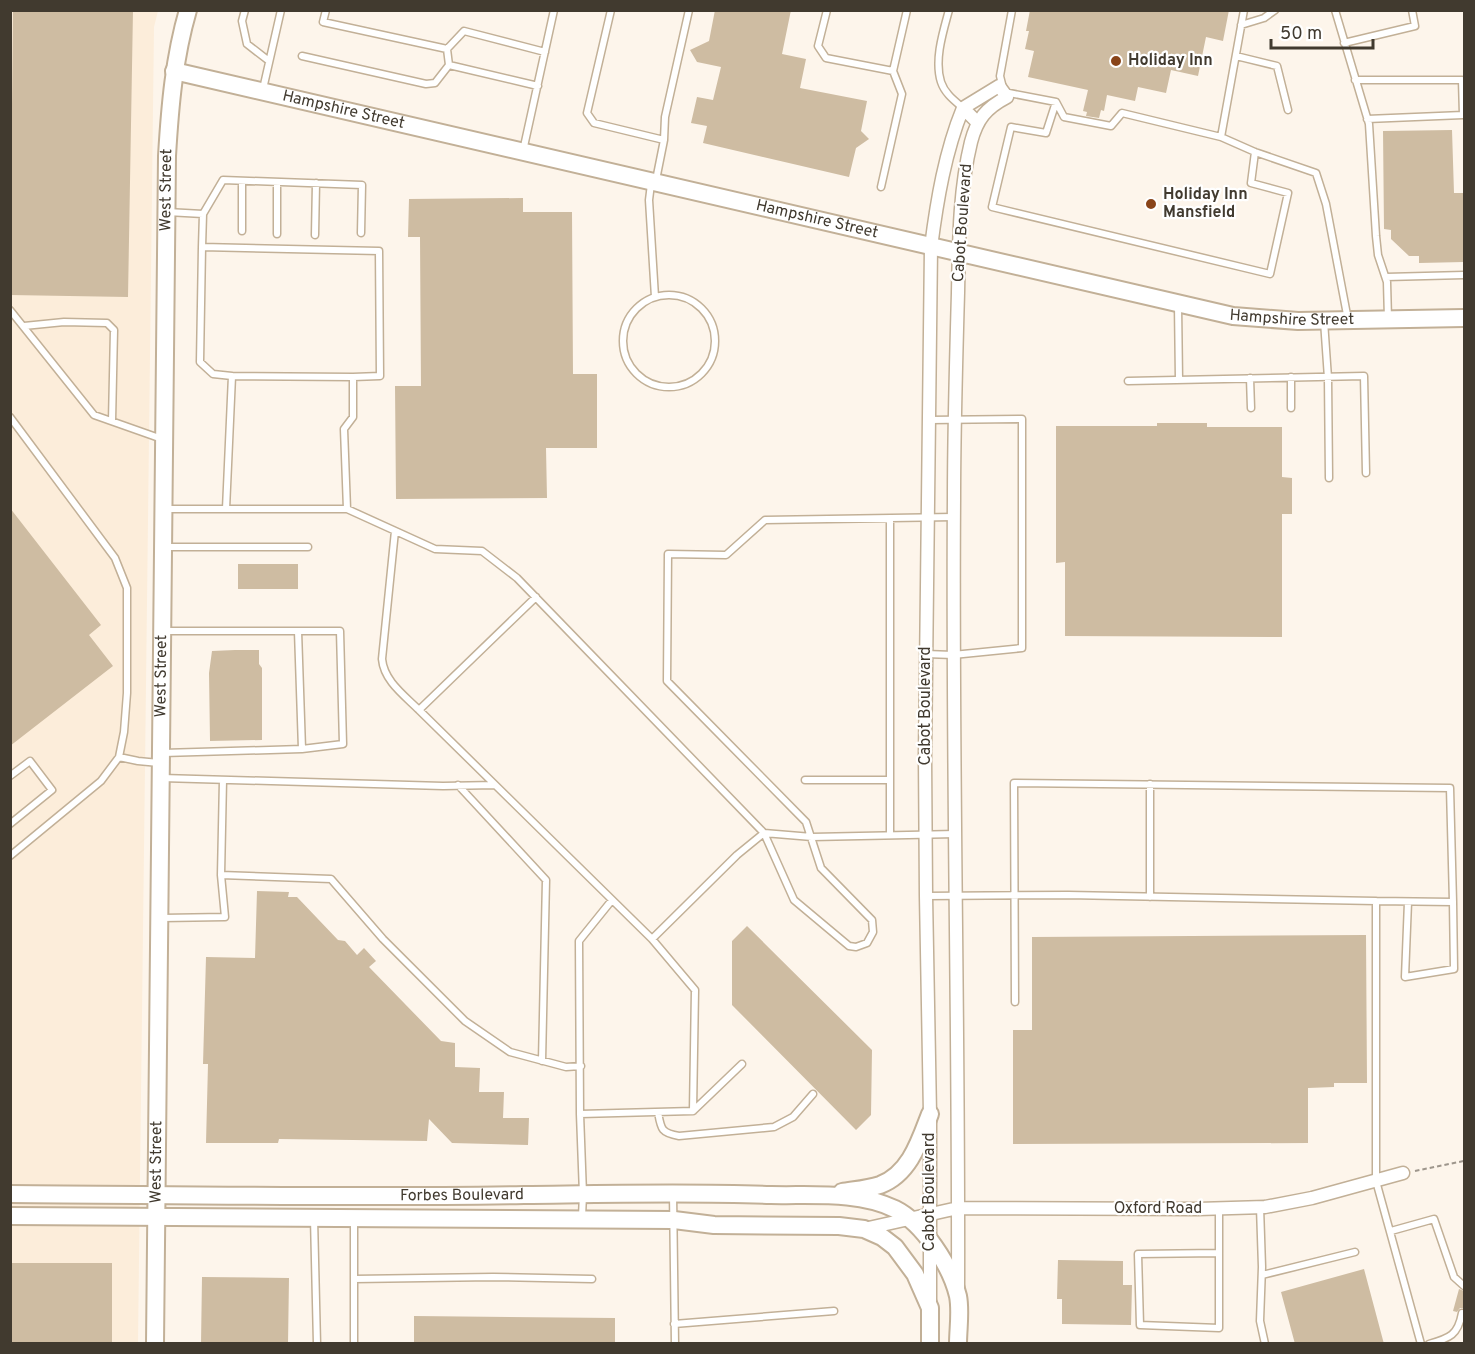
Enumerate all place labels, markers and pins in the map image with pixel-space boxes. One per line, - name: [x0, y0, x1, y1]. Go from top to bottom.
- place label: Holiday Inn: [1128, 51, 1213, 71]
- marker: Holiday Inn: [1109, 54, 1123, 68]
- place label: Holiday Inn Mansfield: [1163, 185, 1248, 223]
- marker: Holiday Inn Mansfield: [1144, 197, 1158, 211]

